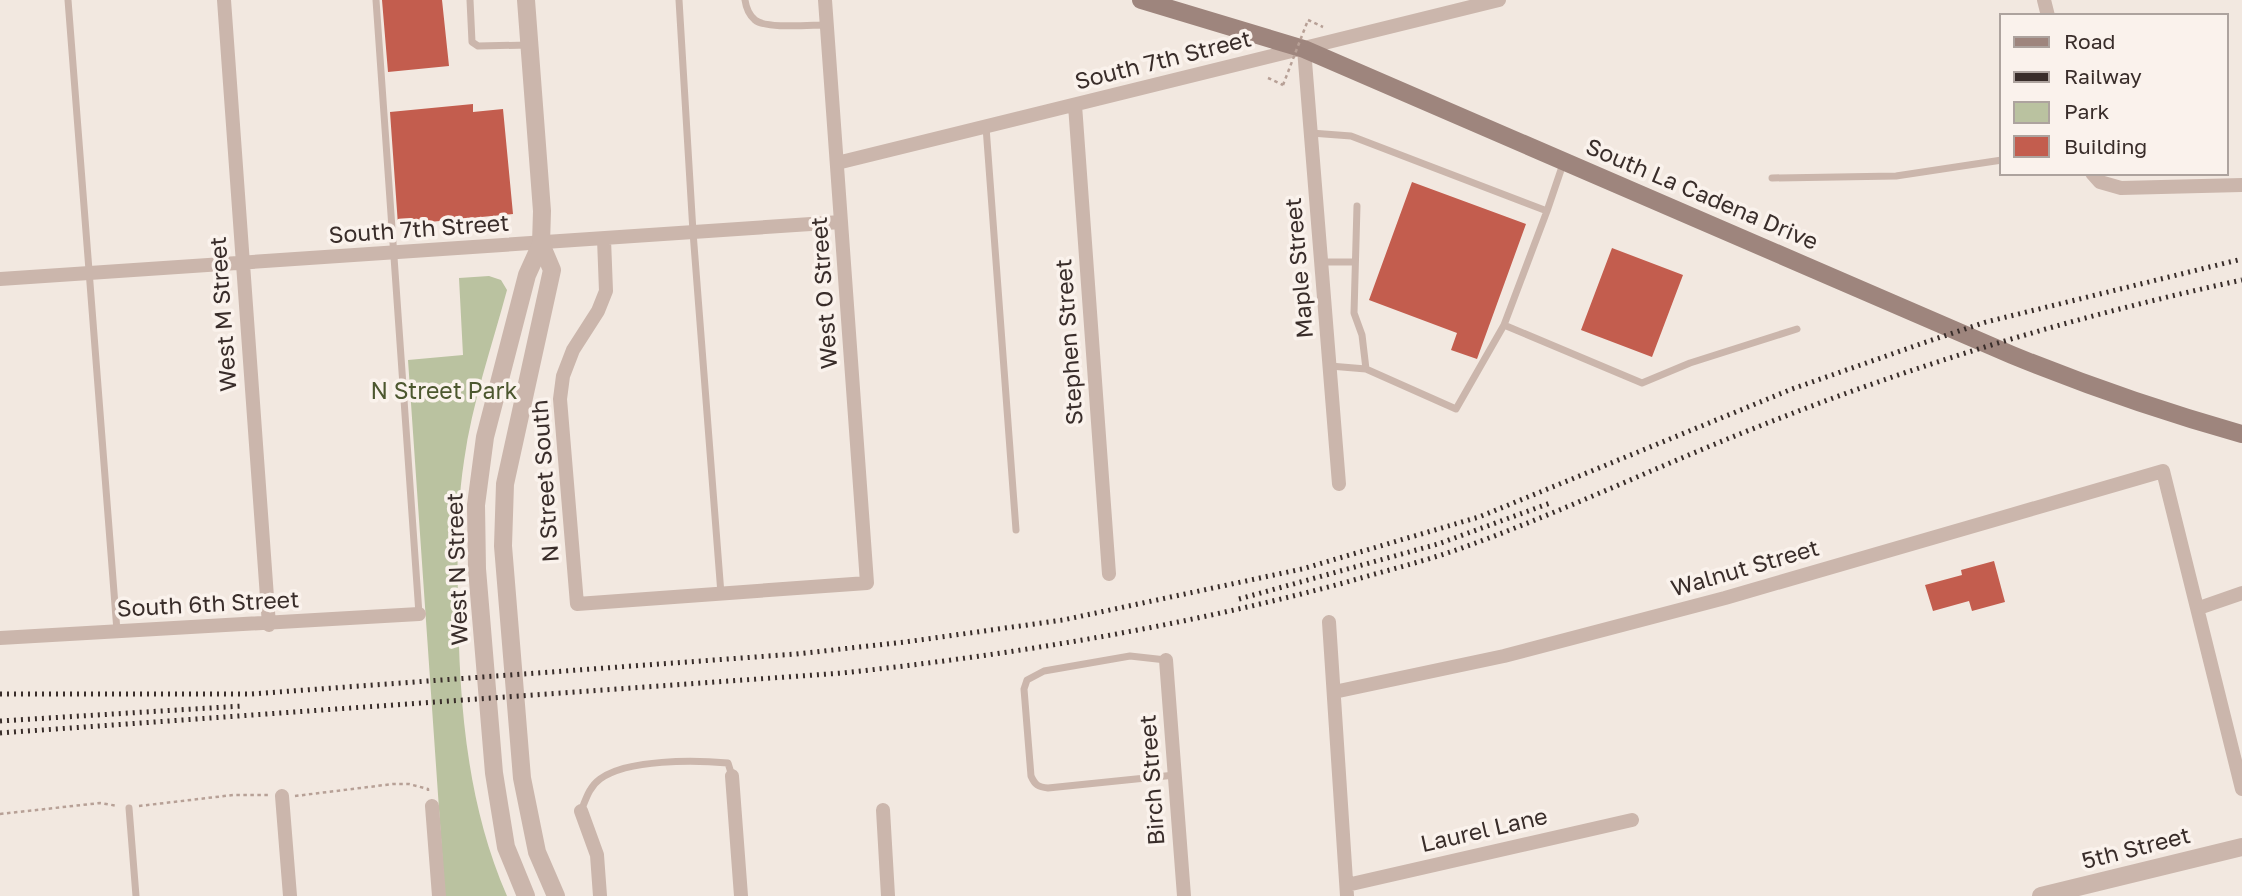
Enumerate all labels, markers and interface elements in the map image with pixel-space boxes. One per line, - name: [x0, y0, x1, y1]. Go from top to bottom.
- legend: [2000, 14, 2228, 175]
- street label: South 7th Street: [1072, 24, 1254, 94]
- text: Road: [2064, 28, 2115, 54]
- text: Railway: [2064, 63, 2142, 89]
- text: Park: [2064, 98, 2110, 124]
- street label: South La Cadena Drive: [1582, 131, 1823, 255]
- text: Building: [2064, 133, 2147, 159]
- street label: Maple Street: [1278, 197, 1318, 340]
- street label: South 7th Street: [328, 208, 510, 248]
- street label: West O Street: [804, 216, 842, 370]
- street label: West M Street: [203, 236, 241, 392]
- street label: Stephen Street: [1048, 258, 1088, 426]
- park label: N Street Park: [371, 376, 517, 404]
- street label: N Street South: [524, 399, 564, 563]
- street label: West N Street: [439, 492, 473, 646]
- street label: Walnut Street: [1668, 533, 1822, 602]
- street label: South 6th Street: [116, 584, 300, 622]
- street label: Birch Street: [1132, 714, 1170, 846]
- street label: Laurel Lane: [1418, 801, 1550, 857]
- street label: 5th Street: [2079, 820, 2193, 874]

